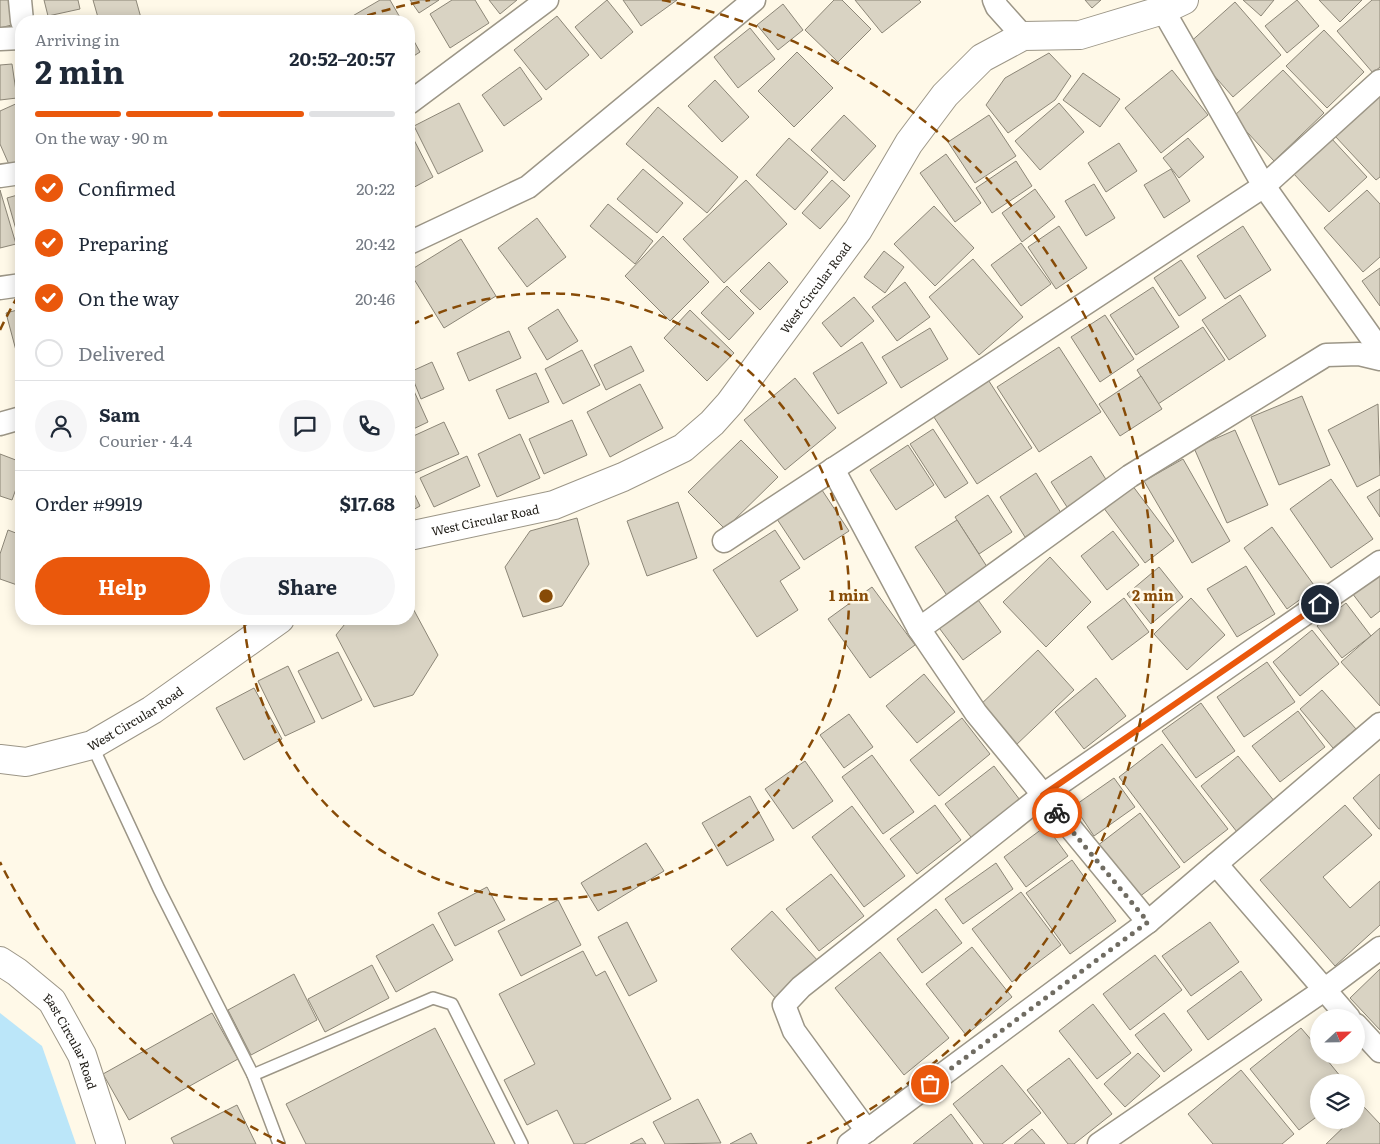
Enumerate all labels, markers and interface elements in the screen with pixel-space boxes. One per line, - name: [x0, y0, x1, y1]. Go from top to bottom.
- text: Arriving in: [35, 27, 120, 51]
- text: 20:52–20:57: [289, 44, 395, 72]
- text: 2 min: [35, 46, 124, 94]
- text: On the way · 90 m: [35, 125, 168, 149]
- icon: check: [35, 174, 63, 202]
- text: Confirmed: [78, 174, 176, 202]
- text: 20:22: [356, 176, 395, 200]
- icon: check: [35, 229, 63, 257]
- text: Preparing: [78, 229, 168, 257]
- text: 20:42: [356, 231, 395, 255]
- street label: West Circular Road: [775, 238, 856, 337]
- icon: check: [35, 284, 63, 312]
- text: On the way: [78, 284, 179, 312]
- text: 20:46: [355, 286, 395, 310]
- text: Delivered: [78, 339, 165, 367]
- button: person: [35, 400, 87, 452]
- text: Sam: [99, 400, 140, 428]
- button: chat: [279, 400, 331, 452]
- button: phone: [343, 400, 395, 452]
- text: Courier · 4.4: [99, 428, 192, 452]
- text: Order #9919: [35, 489, 142, 517]
- text: $17.68: [339, 489, 395, 517]
- street label: West Circular Road: [430, 499, 542, 540]
- button: Help: [35, 557, 210, 615]
- button: Share: [220, 557, 395, 615]
- text: 1 min: [829, 583, 870, 606]
- text: 2 min: [1132, 583, 1175, 606]
- pin: [1299, 583, 1341, 625]
- centre of rings: [537, 587, 555, 605]
- icon: home: [1306, 590, 1334, 618]
- street label: West Circular Road: [84, 681, 187, 755]
- courier: [1032, 788, 1082, 838]
- icon: bike: [1043, 799, 1071, 827]
- street label: East Circular Road: [40, 989, 102, 1092]
- north arrow: [1310, 1009, 1365, 1064]
- map controls: [1310, 1009, 1365, 1129]
- pin: [909, 1063, 951, 1105]
- icon: bag: [916, 1070, 944, 1098]
- button: layers: [1310, 1074, 1365, 1129]

